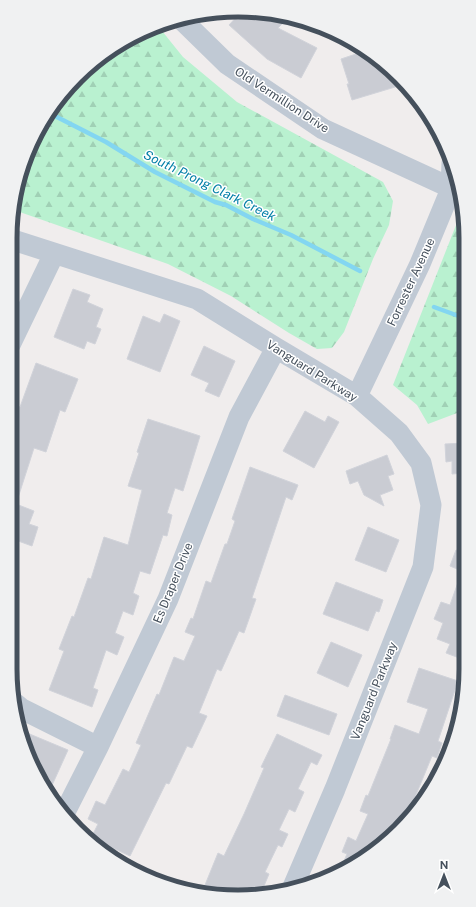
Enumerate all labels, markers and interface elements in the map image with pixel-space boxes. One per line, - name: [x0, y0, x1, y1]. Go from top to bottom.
- street label: Old Vermillion Drive: [232, 64, 332, 136]
- water label: South Prong Clark Creek: [141, 147, 278, 224]
- street label: Forrester Avenue: [384, 235, 438, 328]
- street label: Vanguard Parkway: [264, 337, 361, 405]
- street label: Es Draper Drive: [150, 540, 196, 625]
- street label: Vanguard Parkway: [348, 639, 400, 742]
- north arrow: [424, 855, 464, 895]
- text: N: [440, 859, 448, 871]

